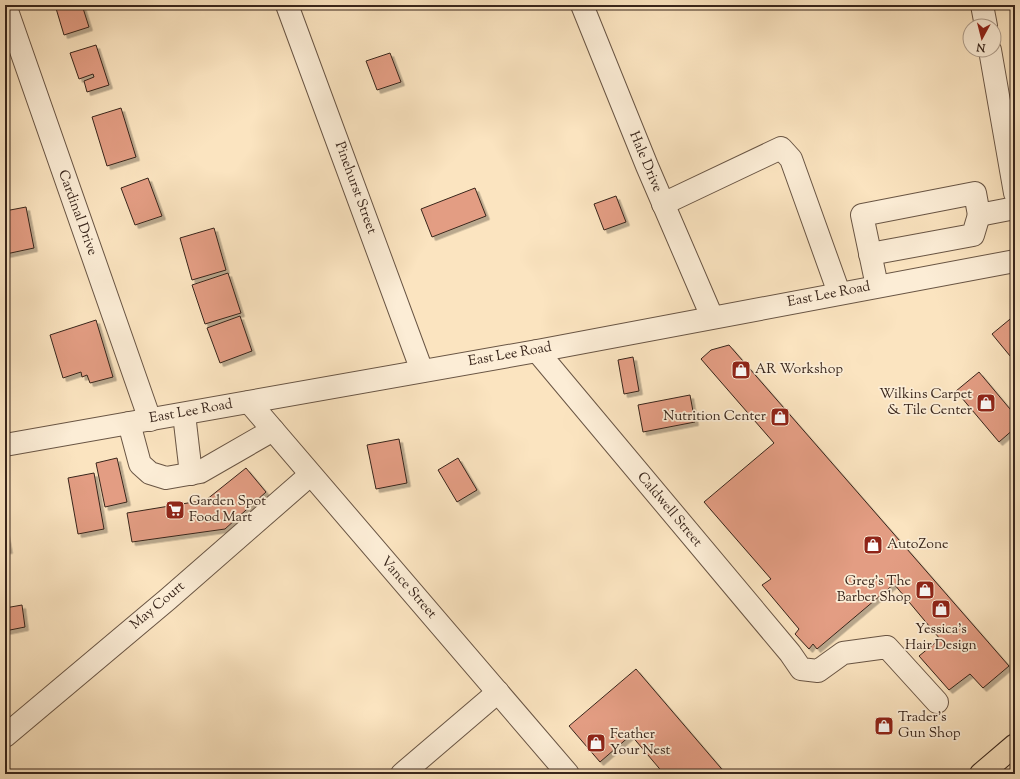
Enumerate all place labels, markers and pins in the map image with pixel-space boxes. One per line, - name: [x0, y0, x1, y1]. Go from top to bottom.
- shop icon: AR Workshop: [730, 359, 752, 381]
- place label: AR Workshop: [755, 360, 843, 380]
- place label: Wilkins Carpet & Tile Center: [879, 385, 973, 421]
- shop icon: Wilkins Carpet & Tile Center: [975, 392, 997, 414]
- shop icon: Nutrition Center: [769, 406, 791, 428]
- place label: Nutrition Center: [663, 407, 767, 427]
- place label: Garden Spot Food Mart: [189, 492, 266, 528]
- supermarket icon: Garden Spot Food Mart: [164, 499, 186, 521]
- shop icon: AutoZone: [862, 534, 884, 556]
- place label: AutoZone: [887, 535, 949, 555]
- place label: Greg's The Barber Shop: [837, 572, 911, 608]
- shop icon: Greg's The Barber Shop: [914, 579, 936, 601]
- shop icon: Yessica's Hair Design: [930, 598, 952, 620]
- place label: Yessica's Hair Design: [905, 620, 977, 656]
- place label: Trader's Gun Shop: [898, 708, 961, 744]
- shop icon: Trader's Gun Shop: [873, 715, 895, 737]
- place label: Feather Your Nest: [610, 725, 671, 761]
- shop icon: Feather Your Nest: [585, 732, 607, 754]

